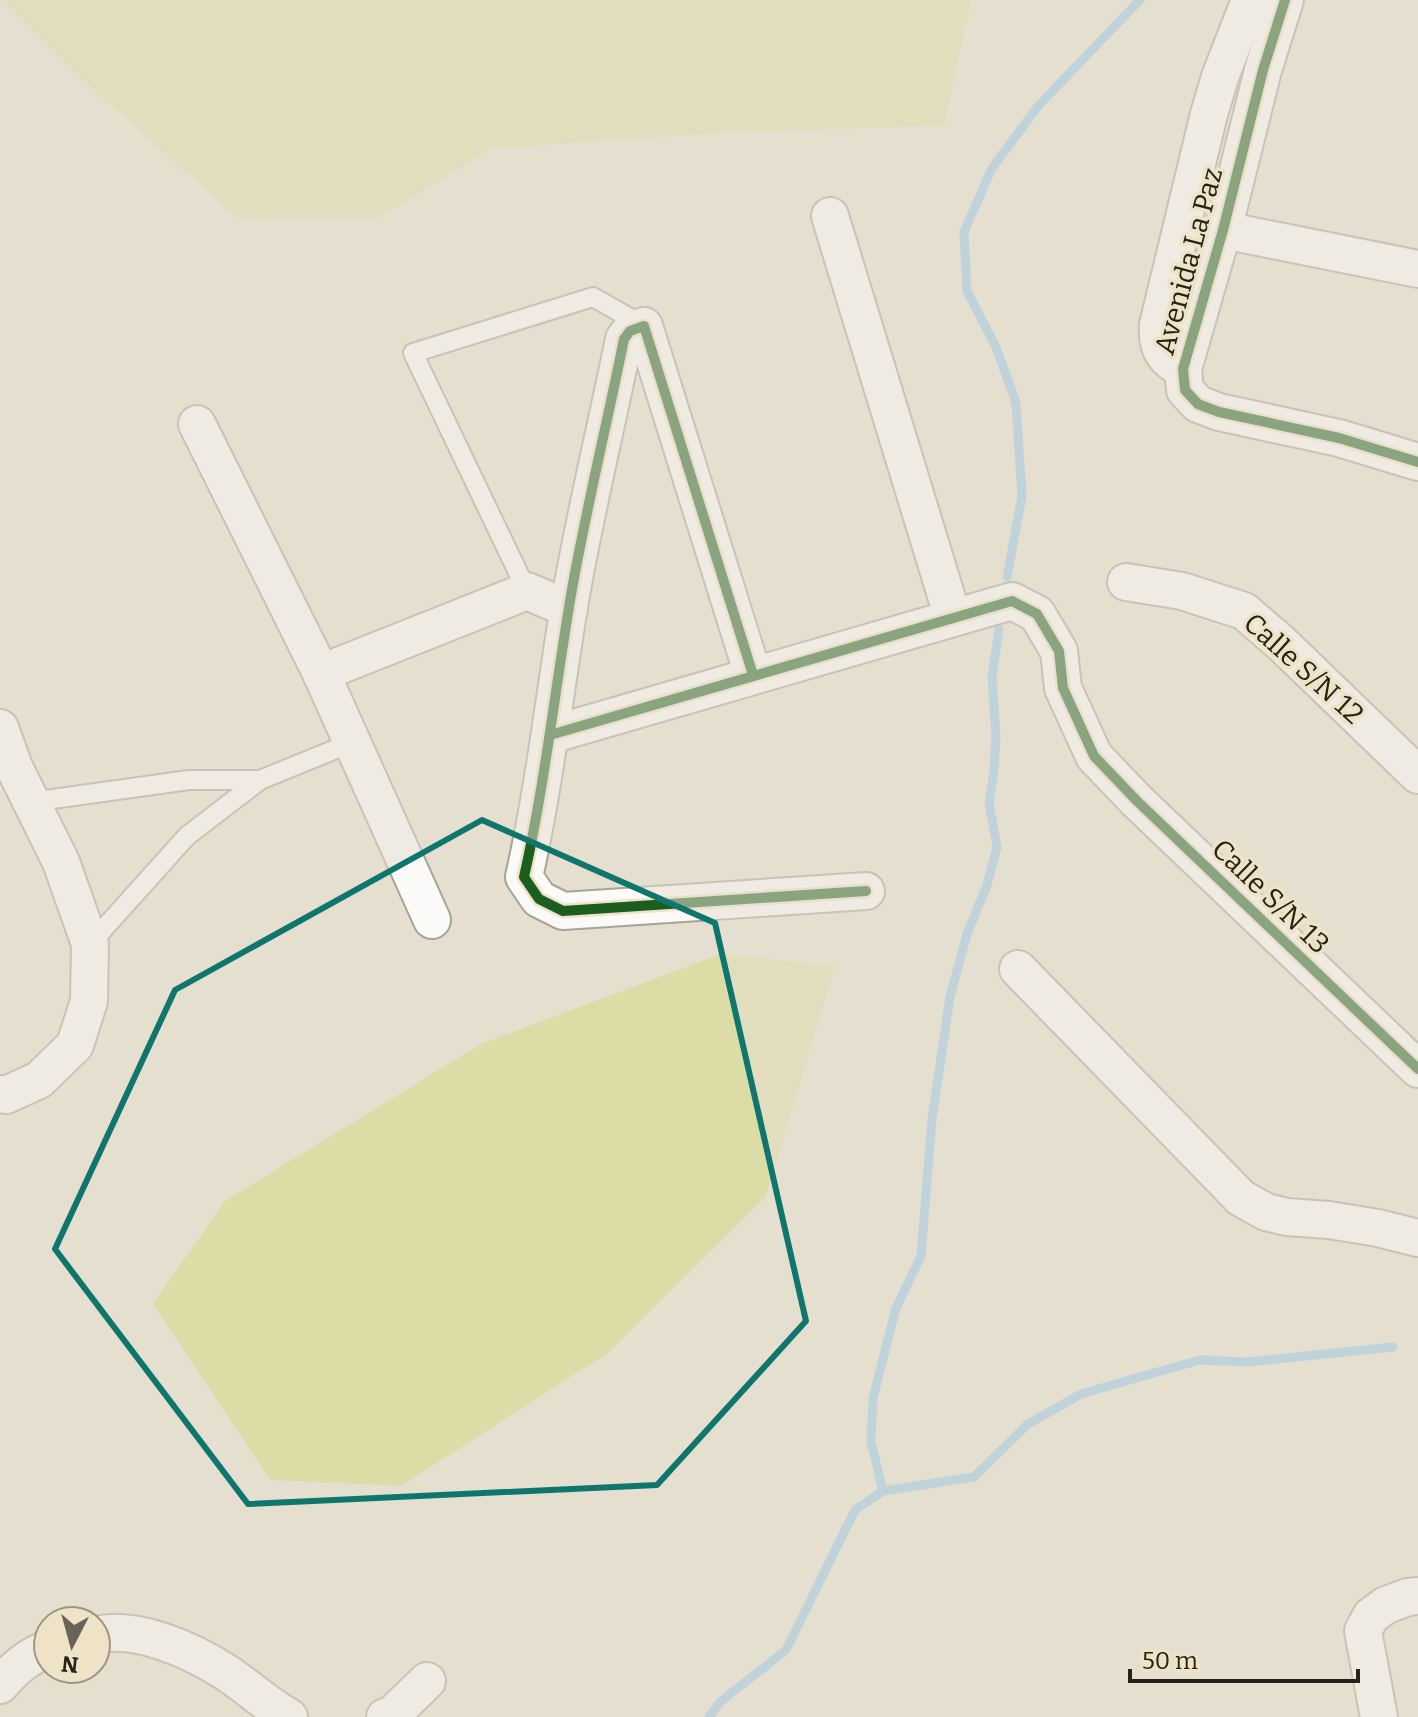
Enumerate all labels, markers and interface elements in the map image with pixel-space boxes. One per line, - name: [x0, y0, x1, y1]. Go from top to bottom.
- street label: Avenida La Paz: [1148, 164, 1229, 358]
- street label: Calle S/N 12: [1237, 606, 1370, 731]
- street label: Calle S/N 13: [1205, 832, 1336, 960]
- north arrow: [32, 1605, 112, 1685]
- scale bar: [1130, 1633, 1358, 1683]
- text: 50 m: [1142, 1647, 1198, 1675]
- text: N: [60, 1650, 80, 1679]

